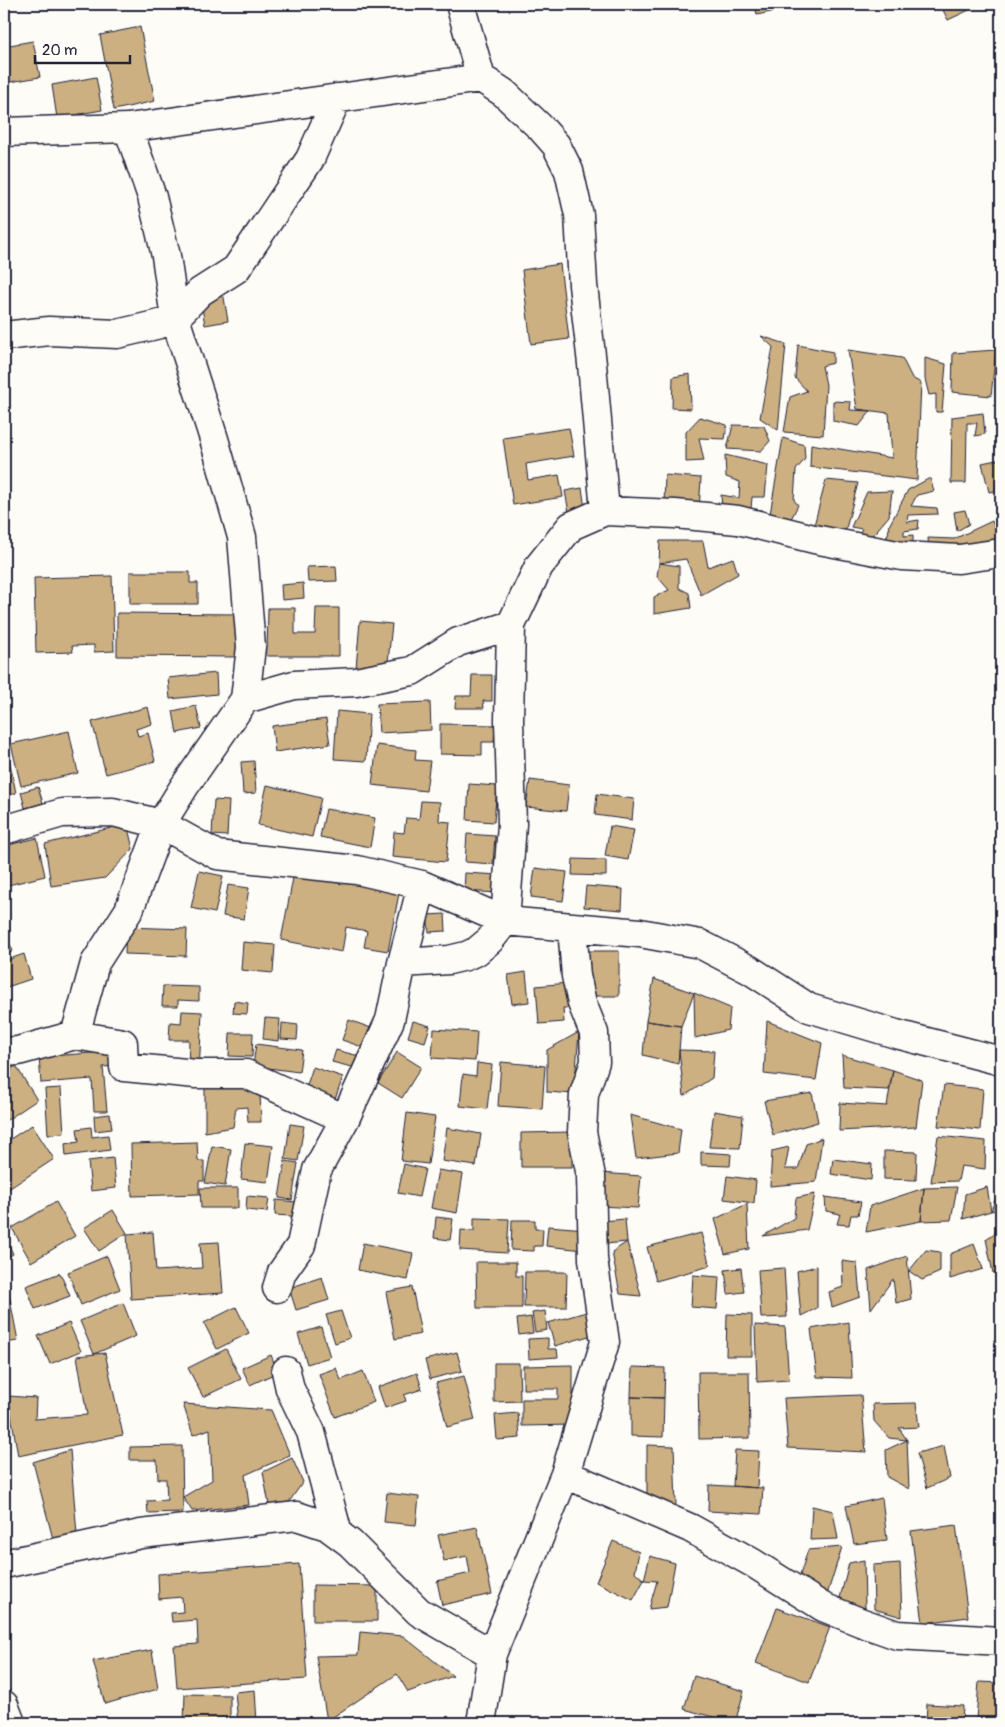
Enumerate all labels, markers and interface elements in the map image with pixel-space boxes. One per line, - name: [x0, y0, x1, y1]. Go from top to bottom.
- scale bar: [35, 32, 130, 64]
- text: 20 m: [42, 41, 77, 60]

